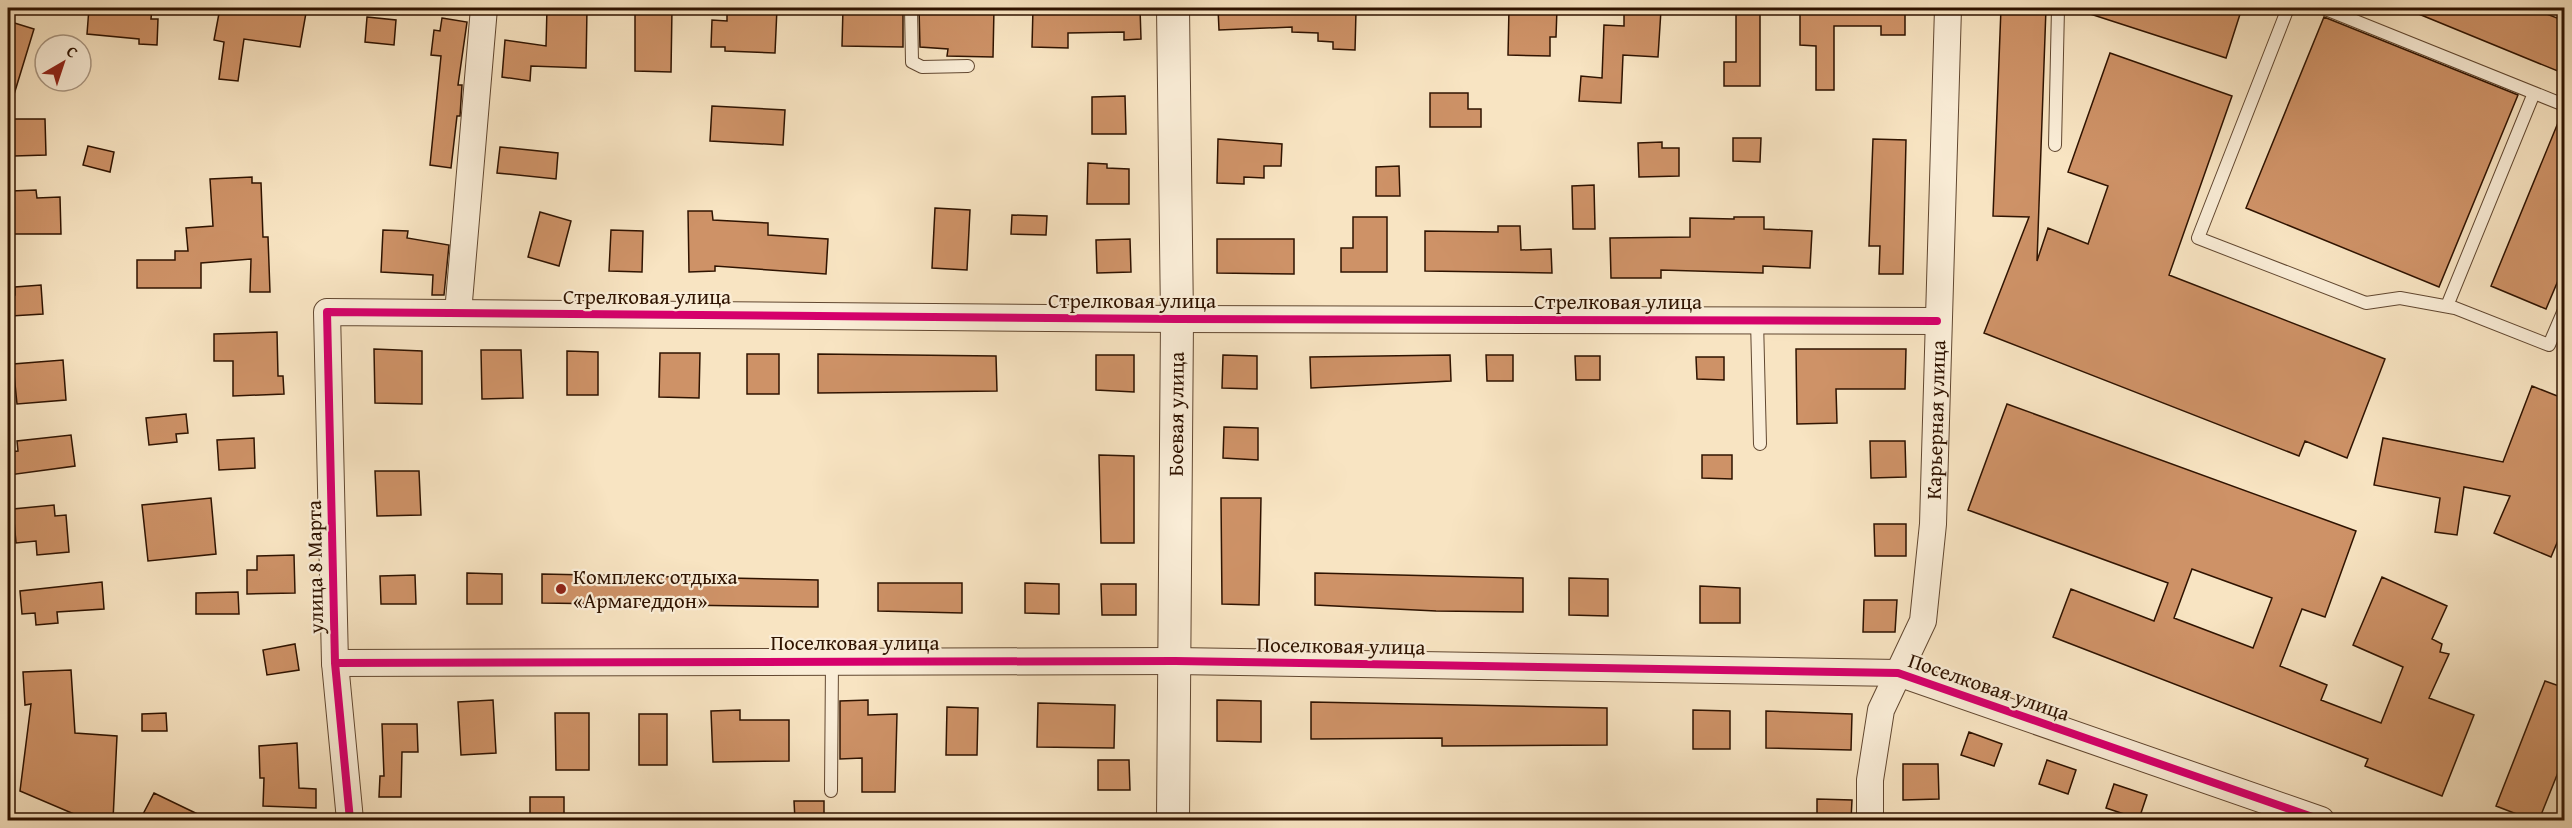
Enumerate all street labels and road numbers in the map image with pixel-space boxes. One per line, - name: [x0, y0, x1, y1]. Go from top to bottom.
- street label: Стрелковая улица: [563, 281, 731, 312]
- street label: Стрелковая улица: [1048, 285, 1216, 316]
- street label: Стрелковая улица: [1534, 286, 1702, 317]
- street label: Карьерная улица: [1918, 340, 1953, 500]
- street label: Боевая улица: [1160, 352, 1192, 476]
- street label: улица 8 Марта: [298, 500, 331, 635]
- street label: Поселковая улица: [771, 627, 939, 658]
- street label: Поселковая улица: [1256, 629, 1426, 662]
- street label: Поселковая улица: [1904, 644, 2074, 729]

